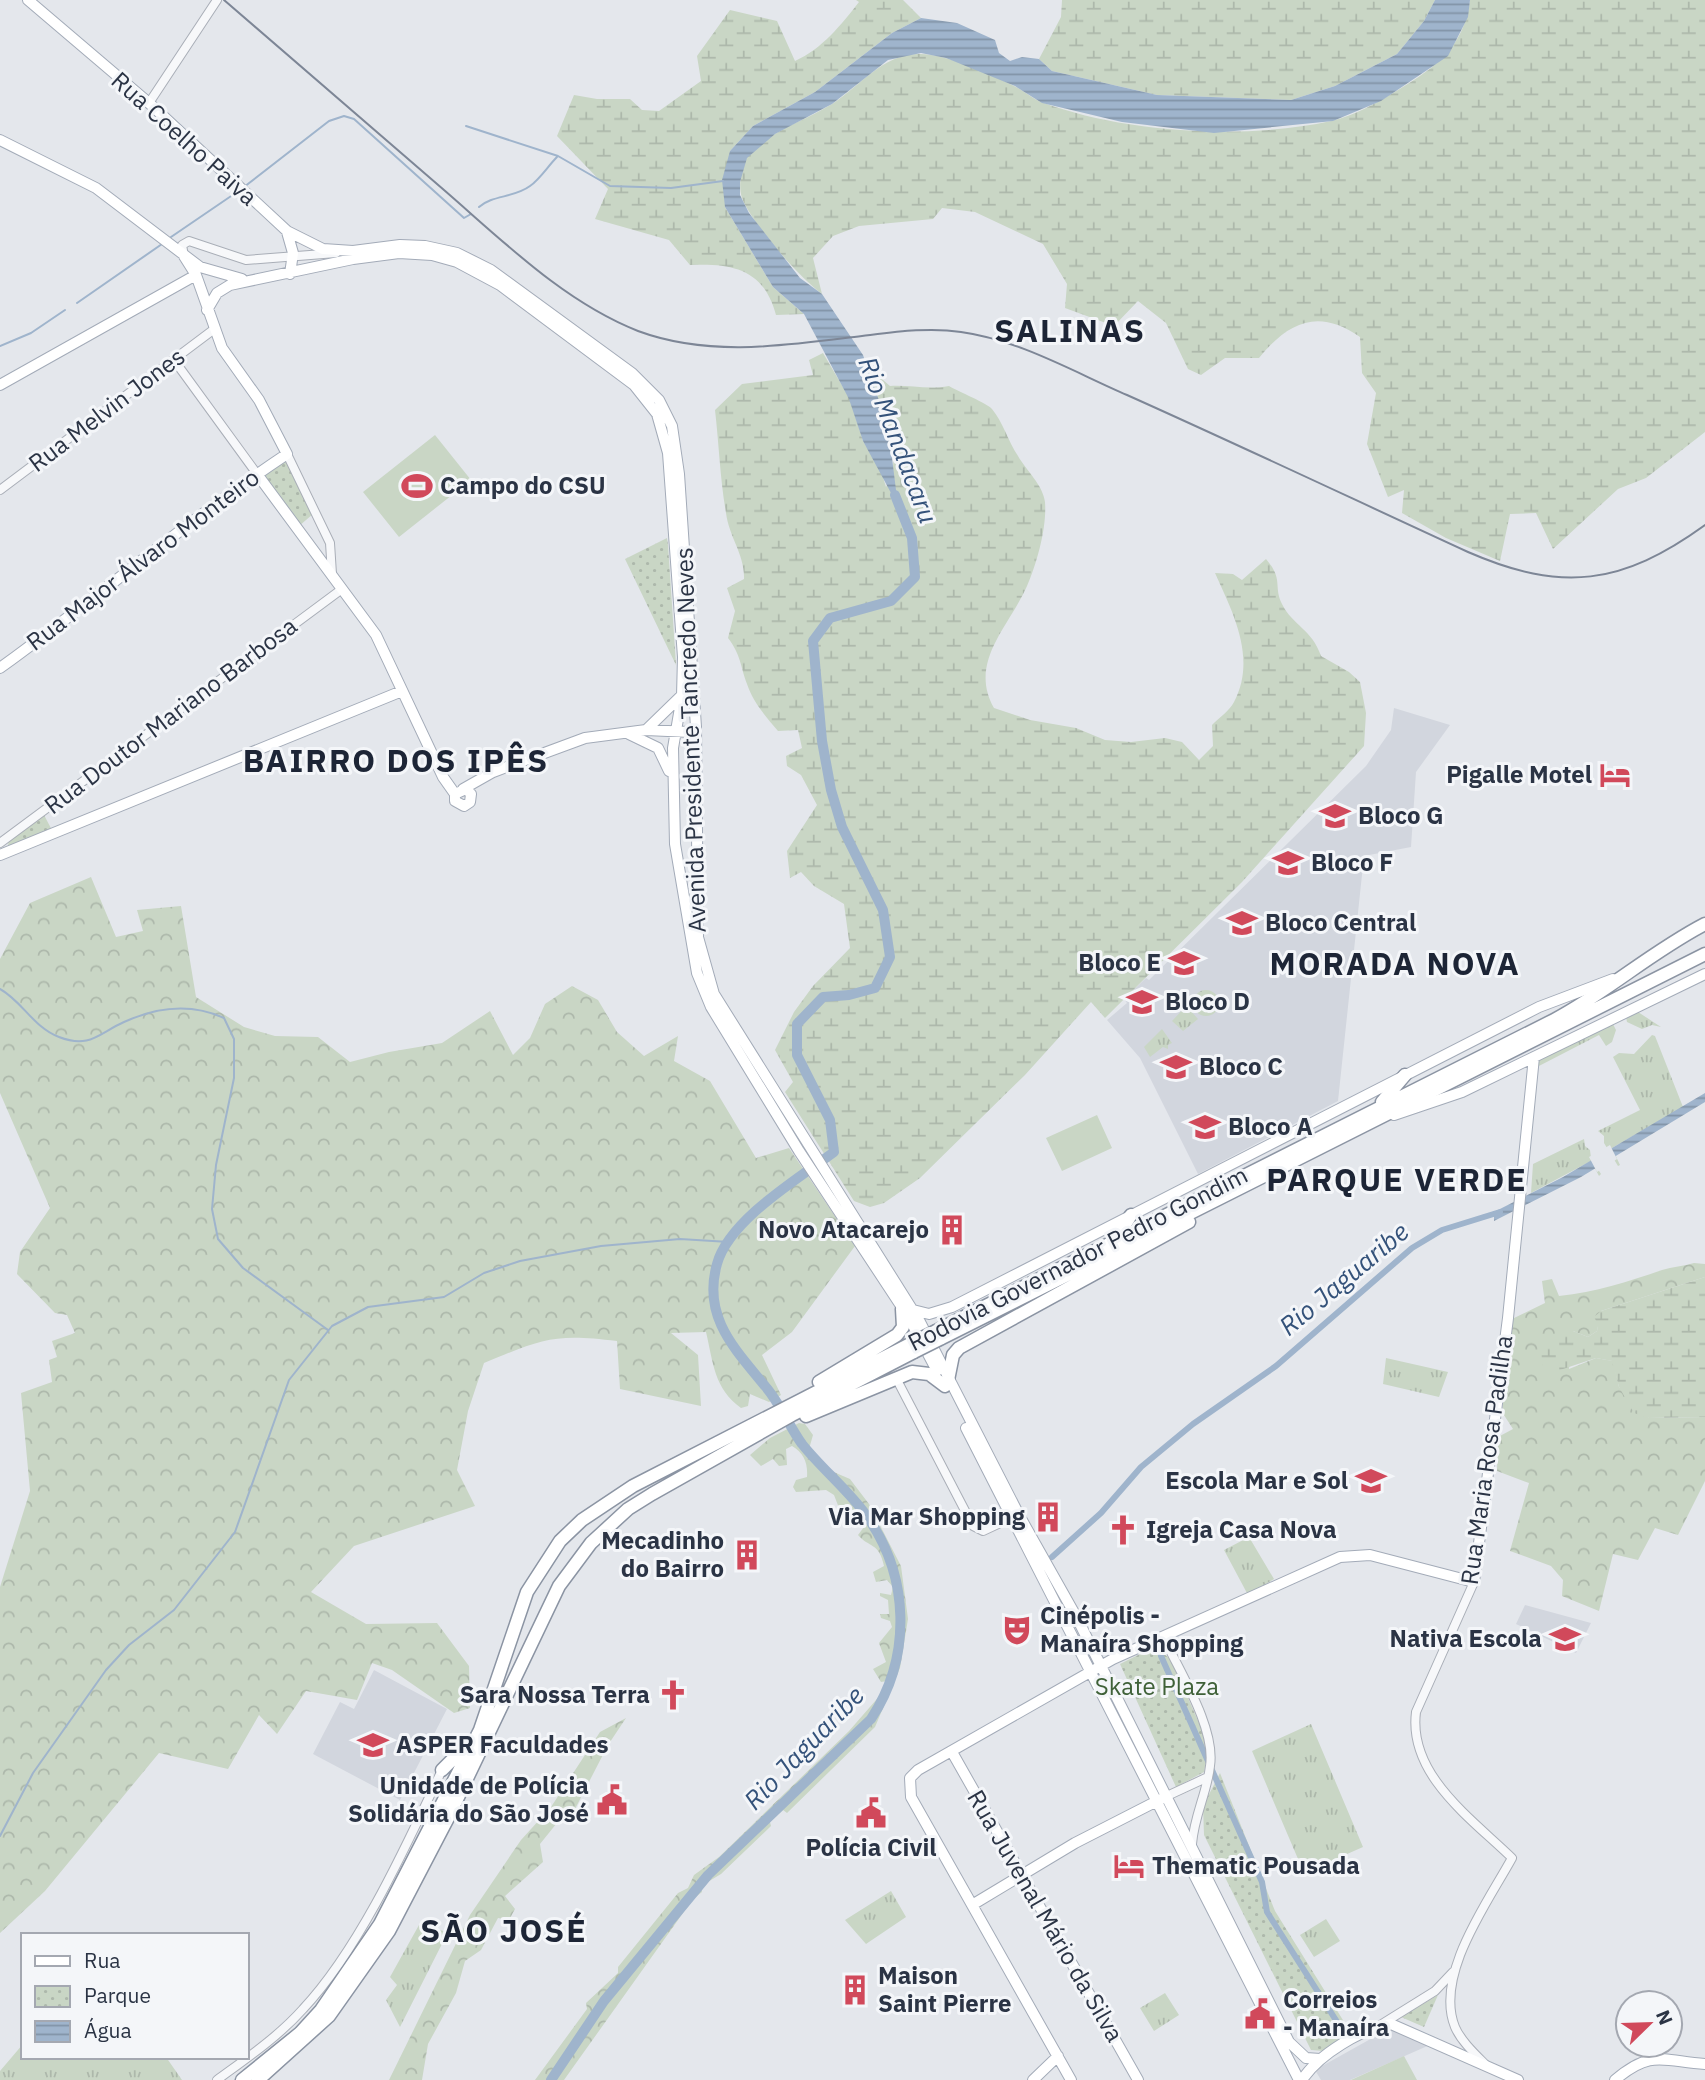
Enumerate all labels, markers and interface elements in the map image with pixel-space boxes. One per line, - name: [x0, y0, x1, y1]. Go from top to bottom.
- street label: Rua Coelho Paiva: [105, 64, 265, 212]
- district label: SALINAS: [994, 309, 1146, 351]
- street label: Rua Melvin Jones: [22, 340, 191, 478]
- water label: Rio Mandacaru: [852, 351, 946, 528]
- street label: Rua Major Álvaro Monteiro: [19, 461, 265, 657]
- sports icon: Campo do CSU: [400, 469, 434, 503]
- place label: Campo do CSU: [440, 469, 606, 501]
- street label: Avenida Presidente Tancredo Neves: [667, 547, 713, 933]
- street label: Rua Doutor Mariano Barbosa: [37, 609, 303, 821]
- district label: BAIRRO DOS IPÊS: [243, 739, 549, 781]
- place label: Pigalle Motel: [1446, 758, 1592, 790]
- hotel icon: Pigalle Motel: [1598, 758, 1632, 792]
- school or university icon: Bloco G: [1318, 799, 1352, 833]
- place label: Bloco G: [1358, 799, 1444, 831]
- school or university icon: Bloco F: [1271, 846, 1305, 880]
- place label: Bloco F: [1311, 846, 1393, 878]
- school or university icon: Bloco Central: [1225, 906, 1259, 940]
- place label: Bloco Central: [1265, 906, 1416, 938]
- district label: MORADA NOVA: [1269, 942, 1521, 984]
- place label: Bloco E: [1078, 946, 1161, 978]
- school or university icon: Bloco E: [1167, 946, 1201, 980]
- school or university icon: Bloco D: [1125, 985, 1159, 1019]
- place label: Bloco D: [1165, 985, 1250, 1017]
- school or university icon: Bloco C: [1159, 1050, 1193, 1084]
- place label: Bloco C: [1199, 1050, 1283, 1082]
- school or university icon: Bloco A: [1188, 1110, 1222, 1144]
- place label: Bloco A: [1228, 1110, 1313, 1142]
- street label: Rodovia Governador Pedro Gondim: [902, 1158, 1253, 1358]
- district label: PARQUE VERDE: [1266, 1158, 1528, 1200]
- place label: Novo Atacarejo: [758, 1213, 929, 1245]
- building icon: Novo Atacarejo: [935, 1213, 969, 1247]
- water label: Rio Jaguaribe: [1272, 1214, 1415, 1342]
- street label: Rua Maria Rosa Padilha: [1453, 1333, 1519, 1587]
- place label: Escola Mar e Sol: [1165, 1464, 1348, 1496]
- school or university icon: Escola Mar e Sol: [1354, 1464, 1388, 1498]
- place label: Via Mar Shopping: [828, 1500, 1026, 1532]
- building icon: Via Mar Shopping: [1031, 1500, 1065, 1534]
- church icon: Igreja Casa Nova: [1106, 1513, 1140, 1547]
- place label: Igreja Casa Nova: [1146, 1513, 1337, 1545]
- place label: Mecadinho do Bairro: [601, 1524, 724, 1584]
- building icon: Mecadinho do Bairro: [730, 1538, 764, 1572]
- place label: Cinépolis - Manaíra Shopping: [1040, 1599, 1244, 1659]
- theatre icon: Cinépolis - Manaíra Shopping: [1000, 1613, 1034, 1647]
- place label: Nativa Escola: [1390, 1622, 1542, 1654]
- school or university icon: Nativa Escola: [1548, 1622, 1582, 1656]
- park label: Skate Plaza: [1095, 1670, 1219, 1702]
- place label: Sara Nossa Terra: [460, 1678, 650, 1710]
- church icon: Sara Nossa Terra: [656, 1678, 690, 1712]
- water label: Rio Jaguaribe: [736, 1678, 871, 1816]
- school or university icon: ASPER Faculdades: [356, 1728, 390, 1762]
- place label: ASPER Faculdades: [396, 1728, 609, 1760]
- place label: Unidade de Polícia Solidária do São José: [348, 1769, 589, 1829]
- public building icon: Unidade de Polícia Solidária do São José: [595, 1783, 629, 1817]
- street label: Rua Juvenal Mário da Silva: [961, 1784, 1131, 2048]
- public building icon: Polícia Civil: [854, 1796, 888, 1830]
- place label: Polícia Civil: [805, 1831, 937, 1863]
- hotel icon: Thematic Pousada: [1112, 1849, 1146, 1883]
- place label: Thematic Pousada: [1152, 1849, 1360, 1881]
- district label: SÃO JOSÉ: [420, 1909, 588, 1951]
- legend: [21, 1933, 248, 2059]
- text: Rua: [84, 1946, 121, 1974]
- place label: Maison Saint Pierre: [878, 1959, 1012, 2019]
- building icon: Maison Saint Pierre: [838, 1973, 872, 2007]
- text: Parque: [84, 1981, 151, 2009]
- place label: Correios - Manaíra: [1283, 1983, 1390, 2043]
- north arrow: [1614, 1989, 1684, 2059]
- public building icon: Correios - Manaíra: [1243, 1997, 1277, 2031]
- text: N: [1651, 2006, 1678, 2028]
- text: Água: [84, 2016, 132, 2044]

